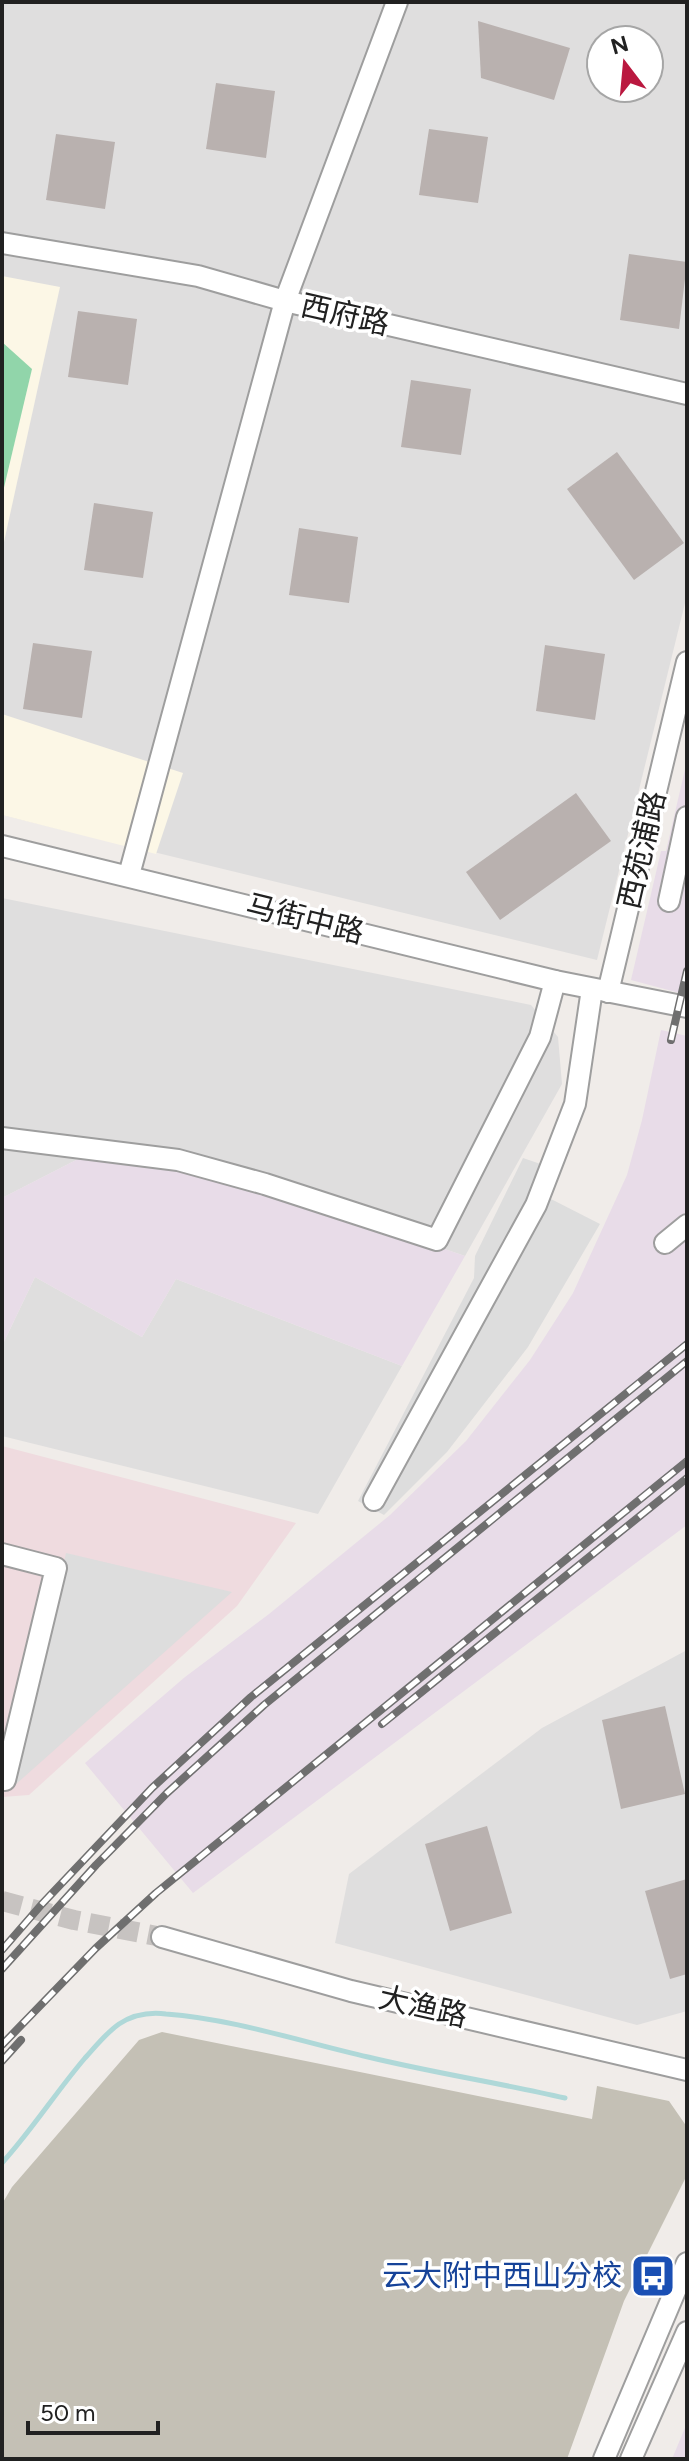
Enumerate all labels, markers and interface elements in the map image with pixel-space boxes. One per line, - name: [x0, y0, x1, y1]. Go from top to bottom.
- north arrow: [585, 24, 665, 104]
- text: N: [608, 30, 632, 61]
- street label: 西府路: [297, 286, 393, 343]
- street label: 西苑浦路: [610, 787, 673, 913]
- street label: 马街中路: [242, 886, 368, 951]
- street label: 大渔路: [375, 1978, 471, 2035]
- bus stop icon: 云大附中西山分校: [629, 2252, 677, 2300]
- place label: 云大附中西山分校: [382, 2257, 622, 2294]
- scale bar: [28, 2385, 158, 2435]
- text: 50 m: [40, 2398, 96, 2427]

